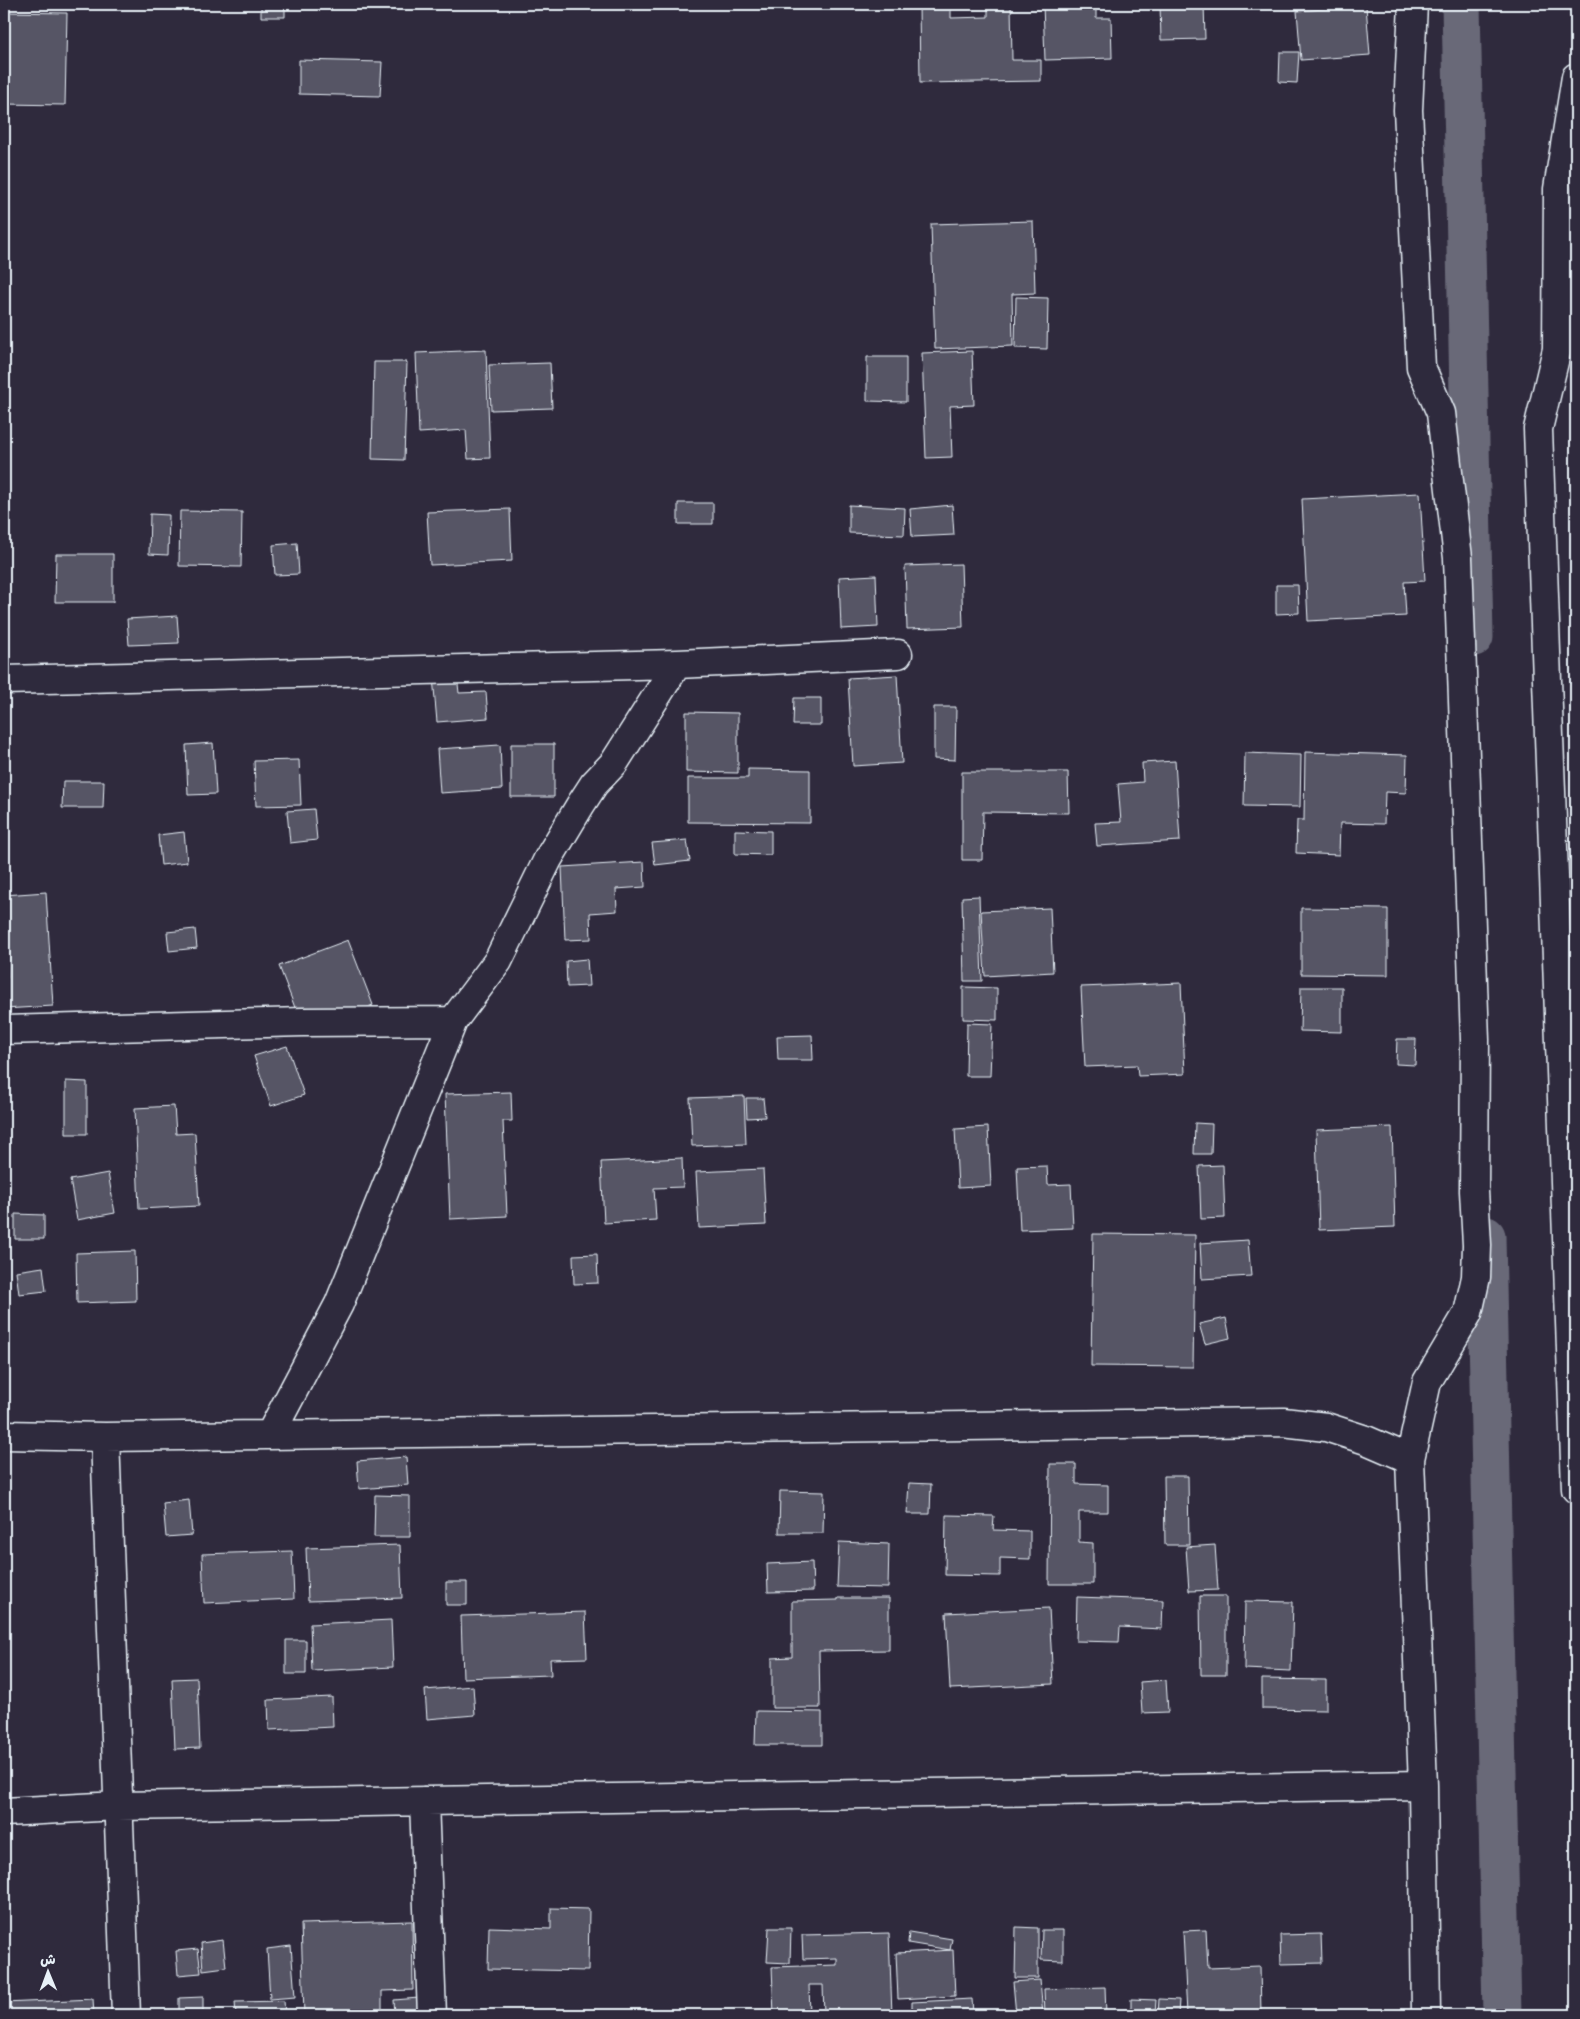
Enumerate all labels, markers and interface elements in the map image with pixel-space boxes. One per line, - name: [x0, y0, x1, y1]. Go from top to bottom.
- north arrow: [22, 1946, 72, 1996]
- text: ش: [40, 1953, 56, 1970]

